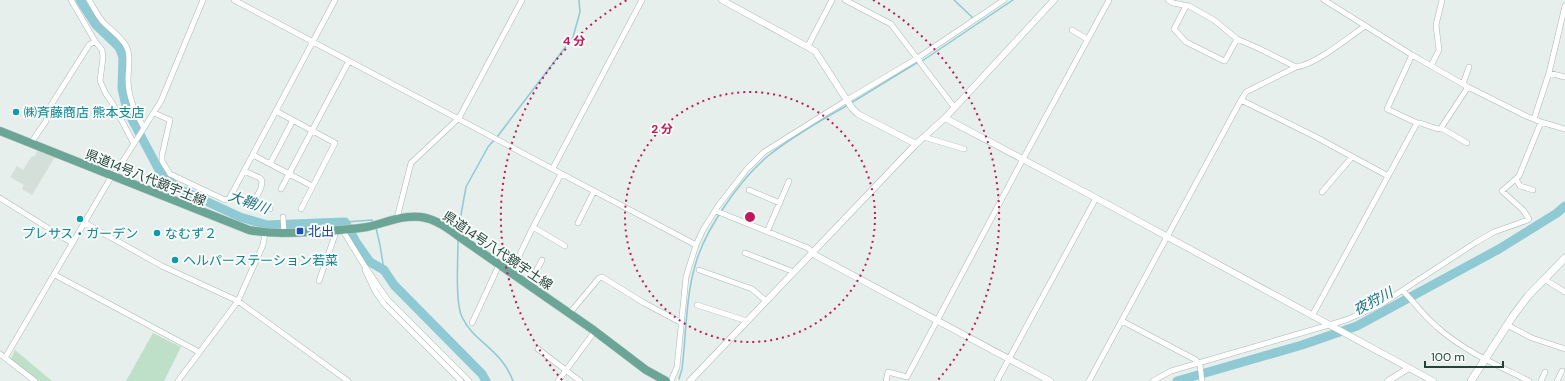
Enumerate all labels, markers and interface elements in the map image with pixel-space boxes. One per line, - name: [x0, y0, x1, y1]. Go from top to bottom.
- text: 4 分: [563, 33, 585, 49]
- place label: ㈱斉藤商店 熊本支店: [24, 104, 144, 121]
- marker: ㈱斉藤商店 熊本支店: [11, 107, 21, 117]
- text: 2 分: [651, 121, 673, 137]
- street label: 県道14号八代鏡宇土線: [83, 145, 209, 209]
- water label: 大鞘川: [226, 186, 274, 218]
- street label: 県道14号八代鏡宇土線: [440, 207, 556, 294]
- centre of rings: [743, 210, 757, 224]
- marker: プレサス・ガーデン: [75, 214, 85, 224]
- place label: 北出: [308, 223, 334, 240]
- place label: プレサス・ガーデン: [22, 225, 138, 242]
- place label: なむず２: [165, 225, 217, 242]
- marker: 北出: [295, 226, 305, 236]
- marker: なむず２: [152, 228, 162, 238]
- place label: ヘルパーステーション若菜: [183, 252, 338, 269]
- marker: ヘルパーステーション若菜: [170, 255, 180, 265]
- water label: 夜狩川: [1350, 282, 1398, 319]
- scale bar: [1425, 343, 1503, 369]
- text: 100 m: [1431, 349, 1465, 365]

